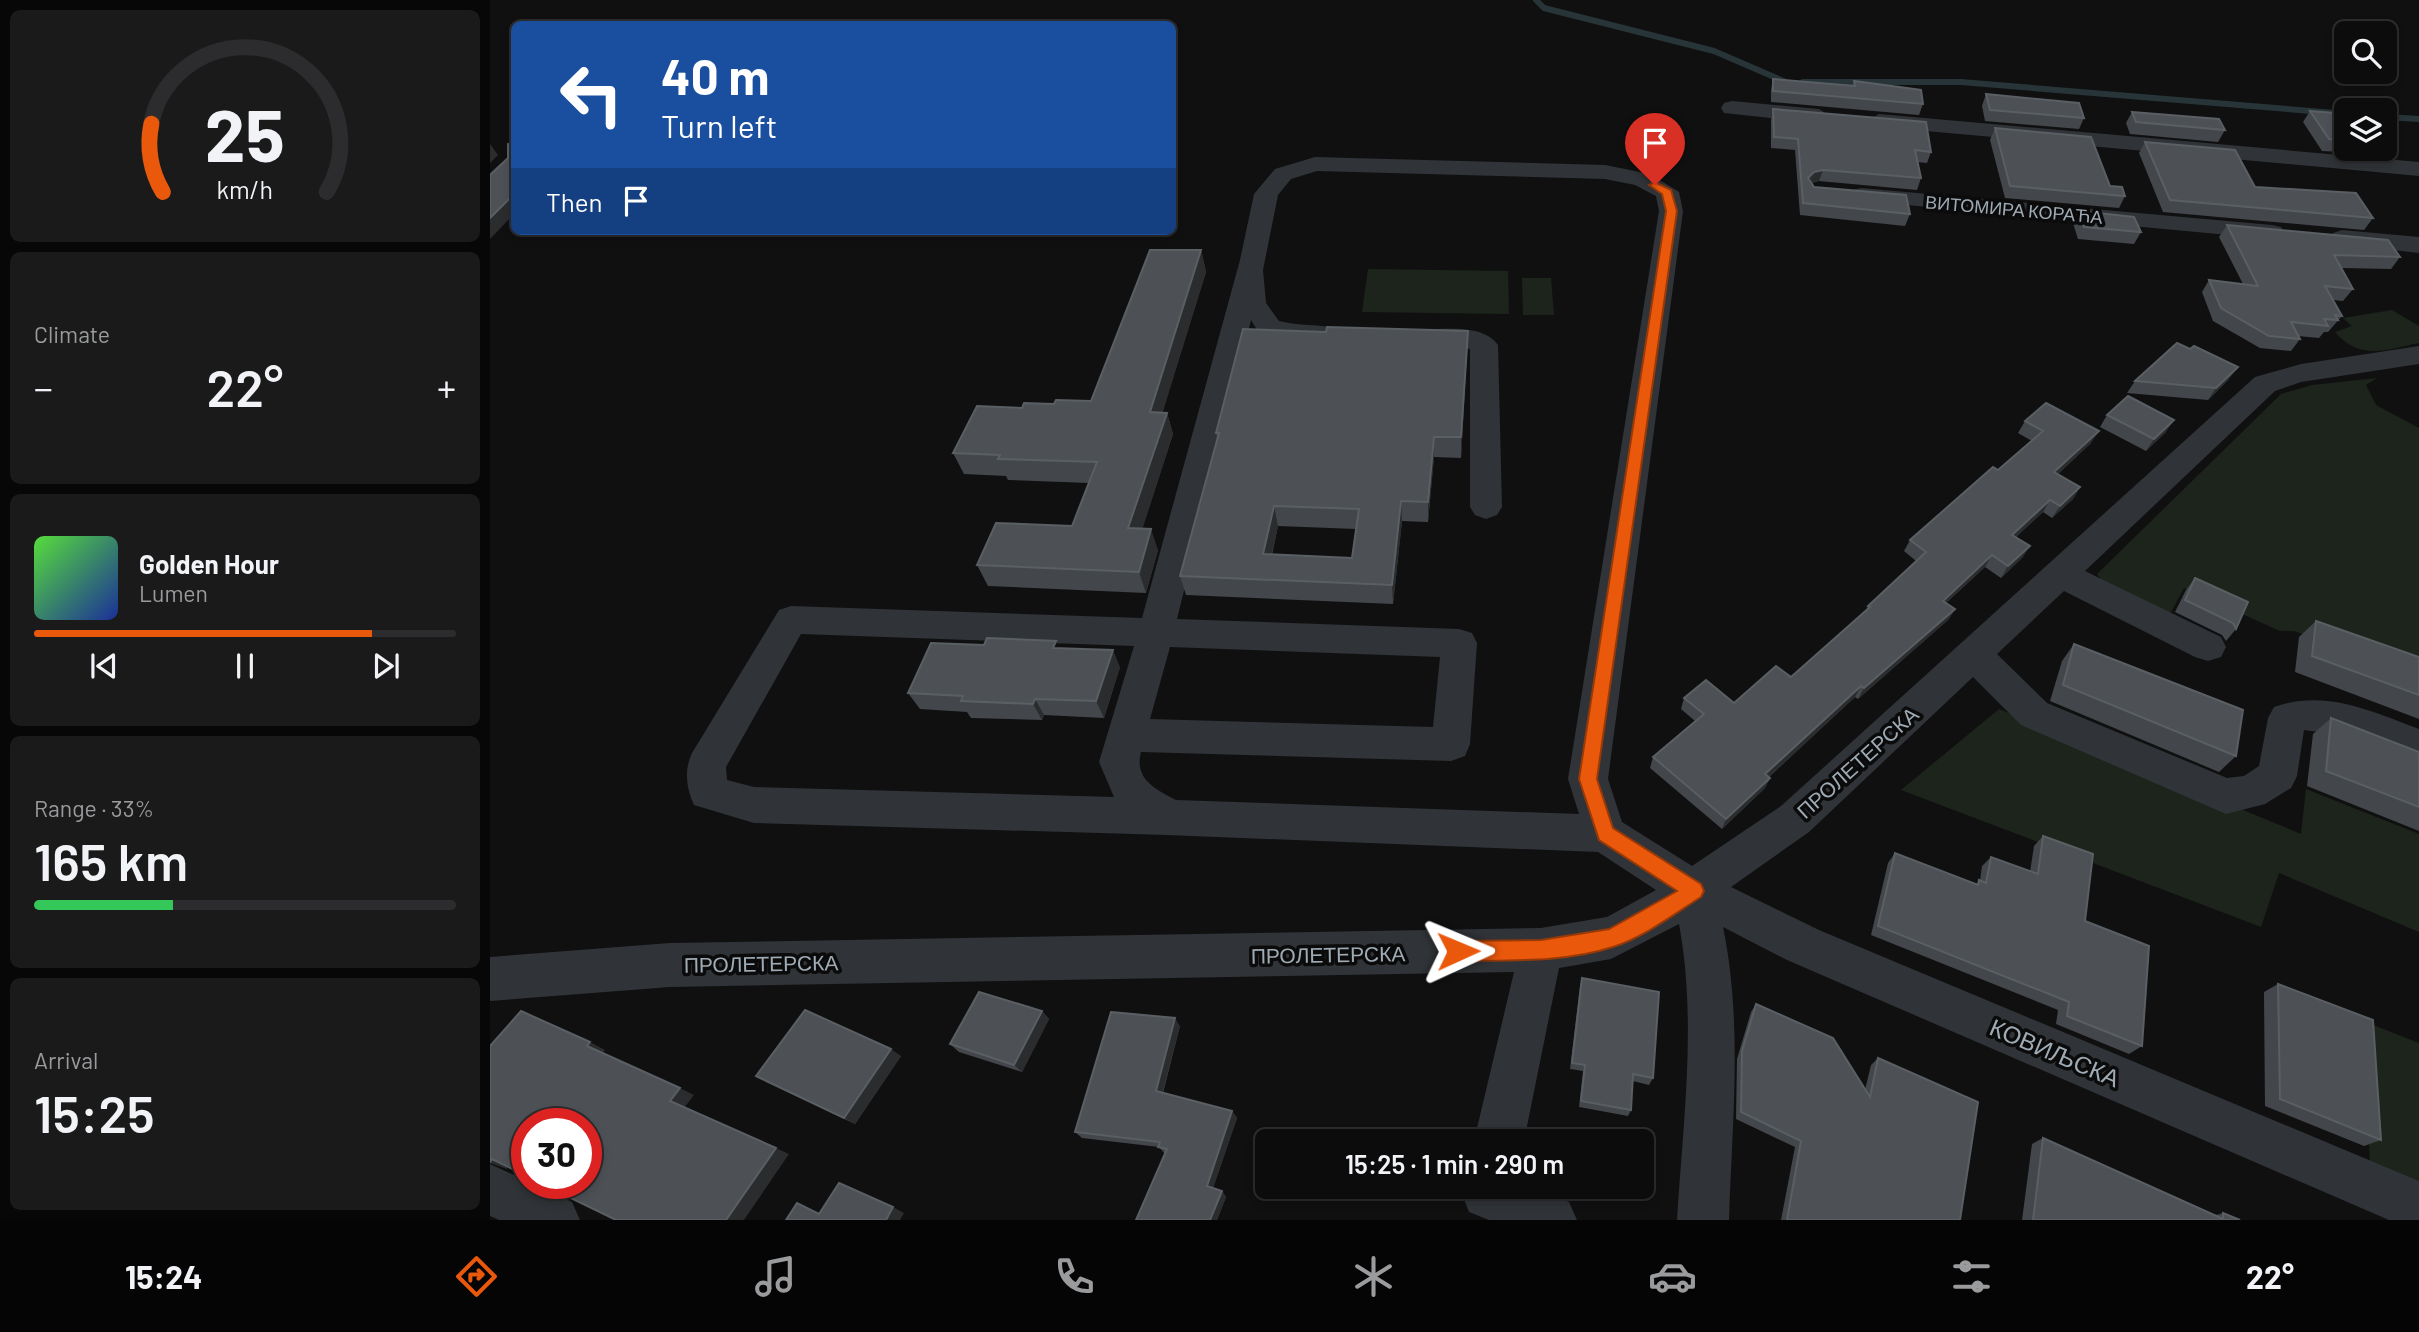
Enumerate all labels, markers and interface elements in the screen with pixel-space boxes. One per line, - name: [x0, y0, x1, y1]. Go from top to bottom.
- map controls: [2334, 21, 2397, 161]
- button: search: [2334, 21, 2397, 84]
- text: 40 m: [661, 46, 769, 105]
- icon: left: [546, 49, 637, 140]
- text: 25: [205, 89, 285, 177]
- button: layers: [2334, 98, 2397, 161]
- text: Turn left: [661, 106, 778, 144]
- pin: [1625, 113, 1685, 185]
- icon: arrive: [1636, 124, 1674, 162]
- text: km/h: [217, 174, 273, 204]
- icon: arrive: [617, 182, 655, 220]
- text: Then: [546, 186, 603, 217]
- street label: ВИТОМИРА КОРАЋА: [1924, 190, 2104, 228]
- text: Climate: [34, 320, 110, 348]
- text: 22°: [207, 355, 283, 417]
- text: −: [34, 364, 53, 410]
- text: +: [437, 364, 456, 410]
- text: Golden Hour: [139, 548, 279, 579]
- text: Lumen: [139, 579, 208, 607]
- icon: previous: [85, 647, 123, 685]
- icon: pause: [226, 647, 264, 685]
- icon: next: [367, 647, 405, 685]
- street label: ПРОЛЕТЕРСКА: [1791, 701, 1923, 823]
- text: Range · 33%: [34, 794, 154, 822]
- text: 165 km: [34, 829, 188, 891]
- position arrow: [1421, 914, 1495, 988]
- street label: ПРОЛЕТЕРСКА: [1251, 940, 1405, 968]
- street label: ПРОЛЕТЕРСКА: [684, 949, 838, 977]
- street label: КОВИЉСКА: [1986, 1012, 2124, 1092]
- text: Arrival: [34, 1046, 98, 1074]
- text: 15:25: [34, 1081, 155, 1143]
- speed limit sign: 30: [511, 1108, 602, 1199]
- text: 15:25 · 1 min · 290 m: [1345, 1148, 1564, 1179]
- icon: directions: [452, 1252, 501, 1301]
- icon: music: [751, 1252, 800, 1301]
- icon: phone: [1050, 1252, 1099, 1301]
- icon: climate: [1349, 1252, 1398, 1301]
- icon: car: [1648, 1252, 1697, 1301]
- icon: filters: [1947, 1252, 1996, 1301]
- text: 15:24: [125, 1257, 202, 1295]
- text: 22°: [2246, 1257, 2294, 1295]

